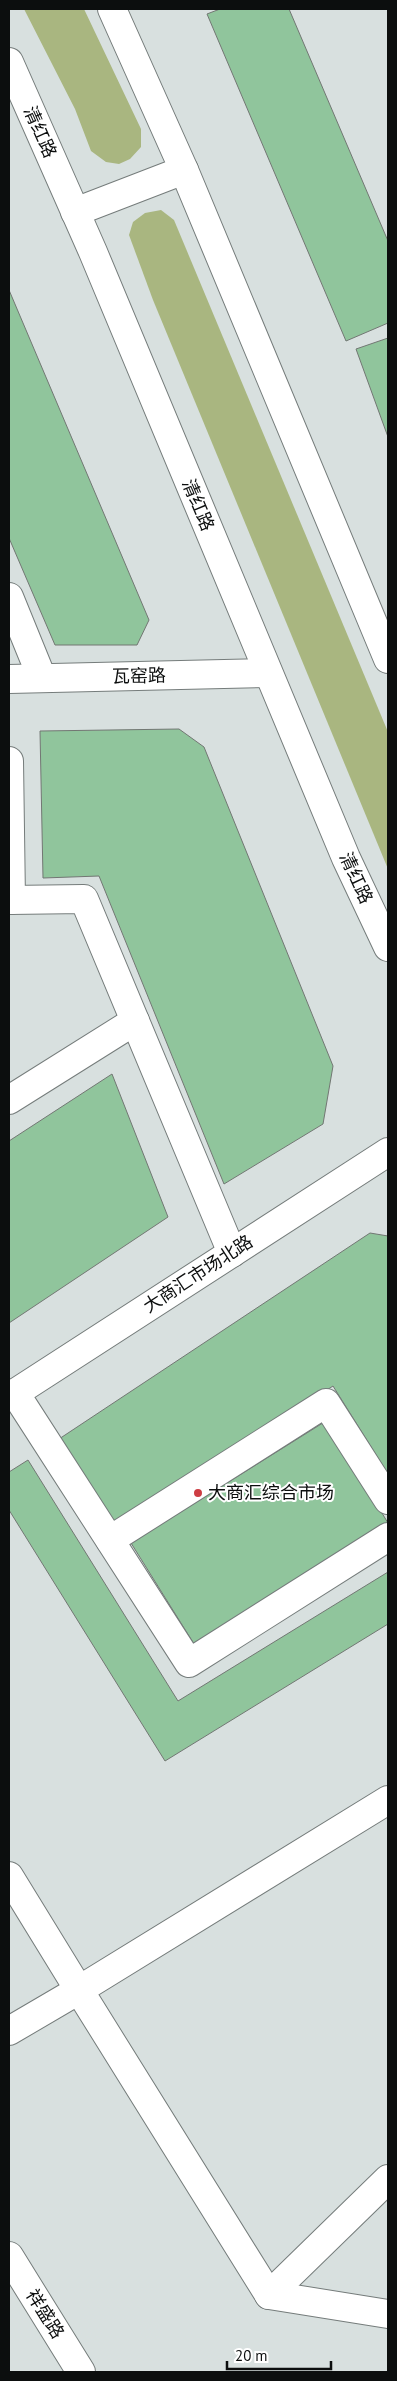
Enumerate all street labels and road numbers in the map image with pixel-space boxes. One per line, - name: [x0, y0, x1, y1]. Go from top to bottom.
- street label: 清红路: [19, 102, 62, 161]
- street label: 清红路: [177, 475, 220, 534]
- street label: 瓦窑路: [112, 664, 166, 687]
- street label: 清红路: [335, 848, 378, 907]
- street label: 大商汇市场北路: [139, 1230, 257, 1318]
- street label: 祥盛路: [21, 2285, 69, 2343]

